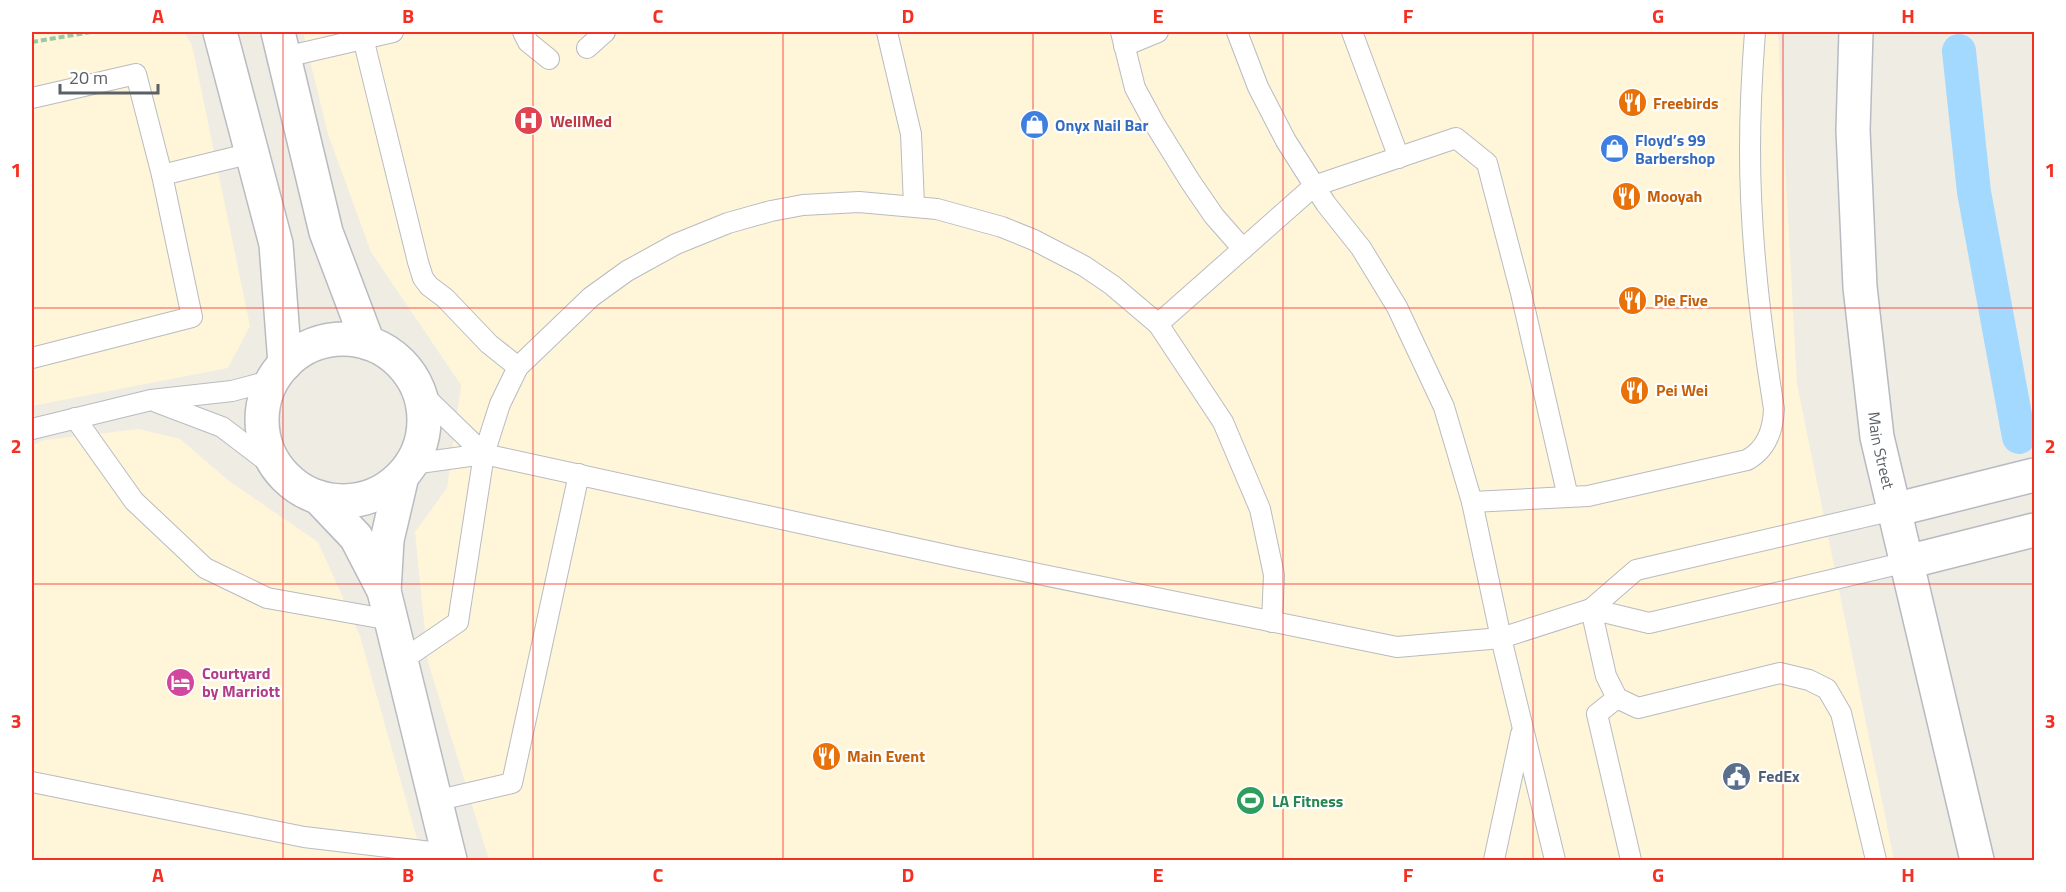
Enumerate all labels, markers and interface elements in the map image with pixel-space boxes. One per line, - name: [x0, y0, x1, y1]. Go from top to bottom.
- text: A: [152, 0, 164, 31]
- text: B: [402, 0, 414, 31]
- text: C: [653, 0, 664, 31]
- text: D: [902, 0, 914, 31]
- text: E: [1152, 0, 1164, 31]
- text: F: [1403, 0, 1414, 31]
- text: G: [1652, 0, 1664, 31]
- text: H: [1901, 0, 1915, 31]
- scale bar: [60, 57, 158, 95]
- text: 20 m: [69, 64, 108, 91]
- restaurant icon: Freebirds: [1616, 87, 1648, 119]
- place label: Freebirds: [1653, 91, 1719, 115]
- hospital icon: WellMed: [513, 105, 545, 137]
- place label: WellMed: [550, 109, 612, 133]
- shop icon: Onyx Nail Bar: [1018, 109, 1050, 141]
- place label: Onyx Nail Bar: [1055, 113, 1148, 137]
- place label: Floyd’s 99 Barbershop: [1635, 128, 1716, 170]
- shop icon: Floyd’s 99 Barbershop: [1598, 133, 1630, 165]
- text: 1: [10, 154, 22, 185]
- text: 1: [2044, 154, 2056, 185]
- restaurant icon: Mooyah: [1610, 180, 1642, 212]
- place label: Mooyah: [1647, 184, 1702, 208]
- restaurant icon: Pie Five: [1617, 284, 1649, 316]
- place label: Pie Five: [1654, 288, 1708, 312]
- restaurant icon: Pei Wei: [1619, 374, 1651, 406]
- place label: Pei Wei: [1656, 378, 1708, 402]
- street label: Main Street: [1862, 410, 1901, 492]
- text: 2: [10, 430, 22, 461]
- text: 2: [2044, 430, 2056, 461]
- place label: Courtyard by Marriott: [202, 661, 280, 703]
- hotel icon: Courtyard by Marriott: [165, 666, 197, 698]
- text: 3: [10, 705, 22, 736]
- text: 3: [2044, 705, 2056, 736]
- restaurant icon: Main Event: [810, 740, 842, 772]
- place label: Main Event: [847, 744, 925, 768]
- public building icon: FedEx: [1721, 760, 1753, 792]
- place label: FedEx: [1758, 764, 1800, 788]
- sports icon: LA Fitness: [1235, 785, 1267, 817]
- place label: LA Fitness: [1272, 789, 1343, 813]
- text: A: [152, 859, 164, 890]
- text: B: [402, 859, 414, 890]
- text: C: [653, 859, 664, 890]
- text: D: [902, 859, 914, 890]
- text: E: [1152, 859, 1164, 890]
- text: F: [1403, 859, 1414, 890]
- text: G: [1652, 859, 1664, 890]
- text: H: [1901, 859, 1915, 890]

